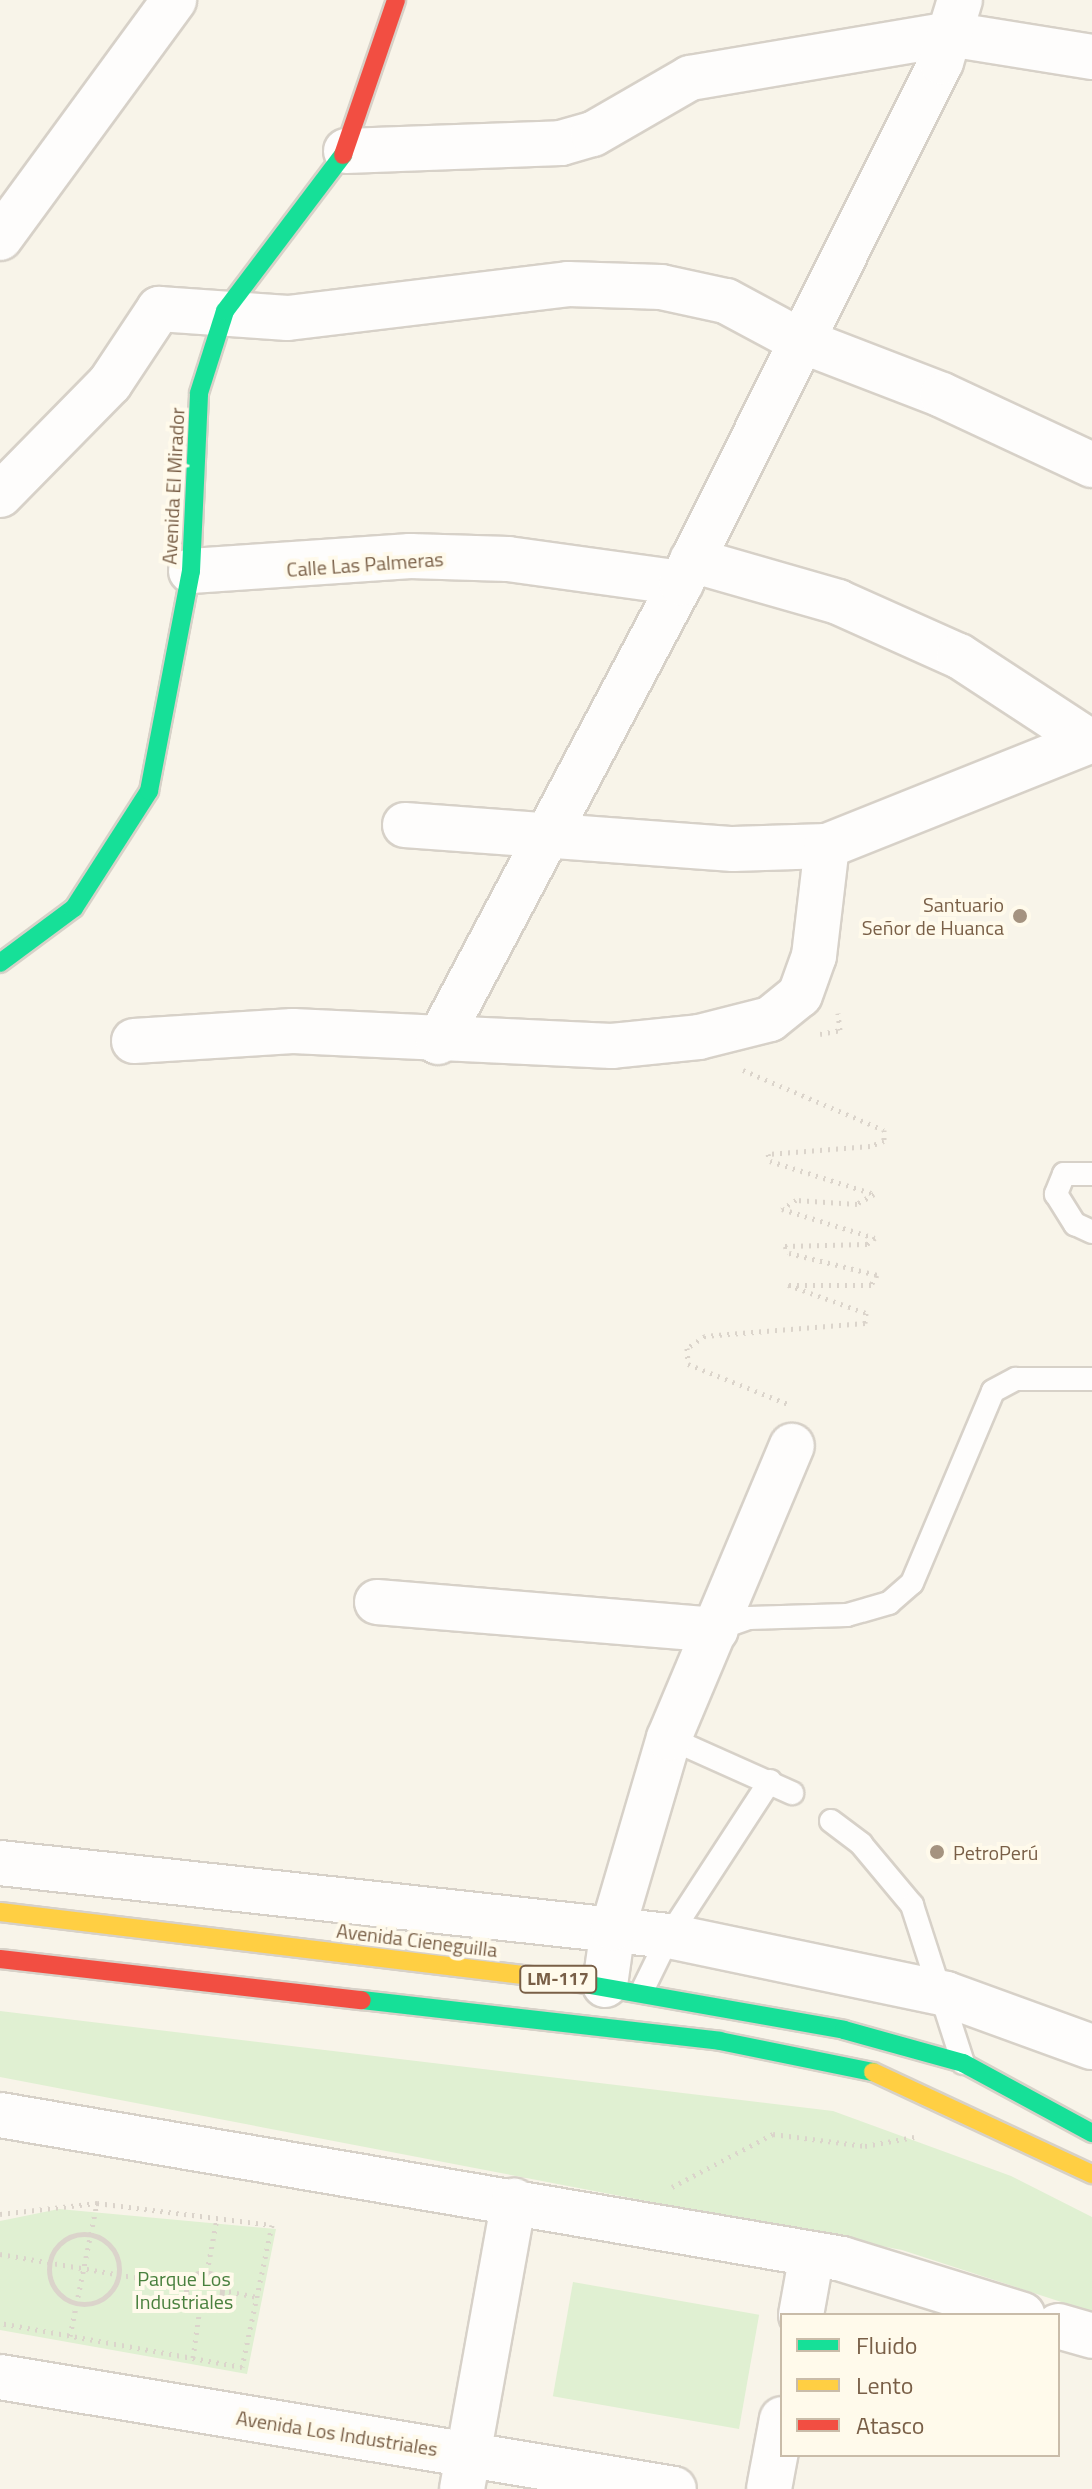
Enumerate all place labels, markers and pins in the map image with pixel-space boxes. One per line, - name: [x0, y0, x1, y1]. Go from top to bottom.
- place label: Santuario Señor de Huanca: [862, 892, 1004, 939]
- marker: Santuario Señor de Huanca: [1011, 907, 1029, 925]
- place label: PetroPerú: [953, 1840, 1038, 1864]
- marker: PetroPerú: [928, 1843, 946, 1861]

